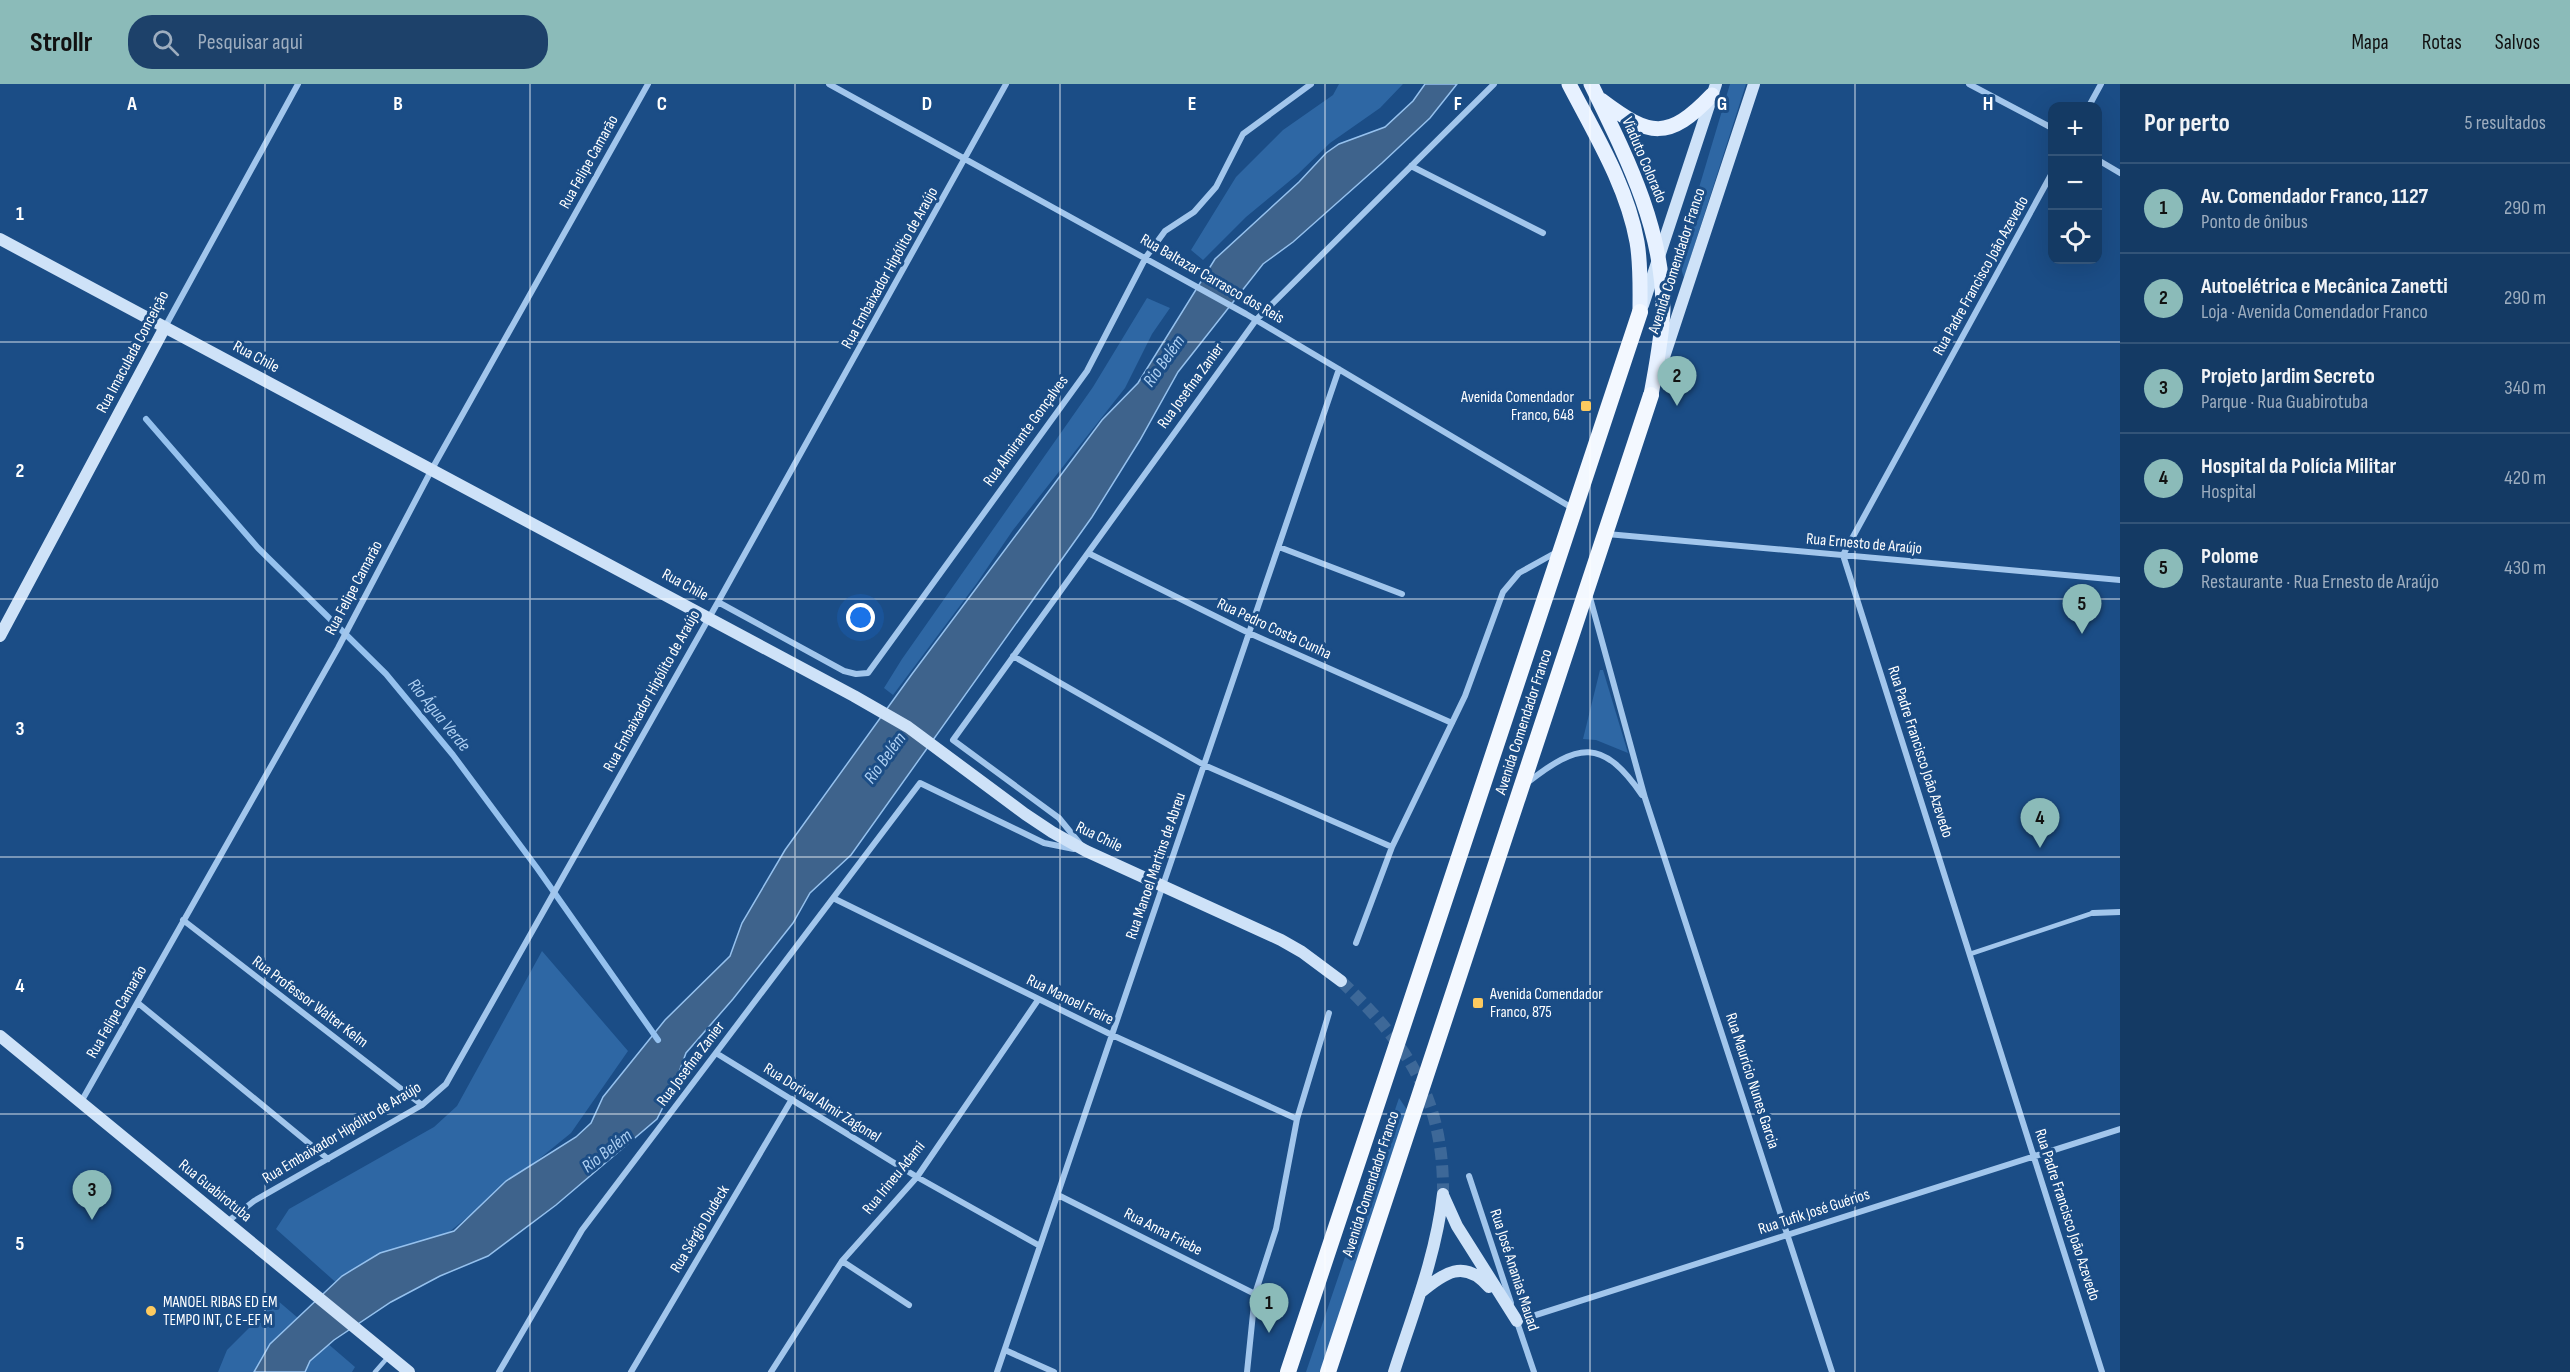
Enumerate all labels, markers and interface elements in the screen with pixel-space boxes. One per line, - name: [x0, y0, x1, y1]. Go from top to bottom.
- search box: [128, 15, 548, 69]
- text: Strollr: [30, 26, 92, 59]
- icon: search: [149, 26, 182, 59]
- text: Pesquisar aqui: [197, 29, 303, 56]
- text: Mapa: [2351, 30, 2389, 55]
- text: Rotas: [2422, 30, 2462, 55]
- text: Salvos: [2495, 30, 2540, 55]
- text: A: [126, 92, 137, 116]
- text: B: [393, 92, 403, 116]
- text: C: [657, 92, 667, 116]
- text: D: [922, 92, 932, 116]
- text: E: [1188, 92, 1196, 116]
- text: F: [1454, 92, 1462, 116]
- text: G: [1717, 92, 1727, 116]
- text: H: [1983, 92, 1993, 116]
- map controls: [2048, 102, 2102, 264]
- button: +: [2048, 102, 2102, 156]
- text: Por perto: [2144, 108, 2230, 139]
- text: 5 resultados: [2465, 111, 2546, 135]
- street label: Rua Felipe Camarão: [555, 112, 623, 212]
- street label: Viaduto Colorado: [1617, 114, 1671, 206]
- button: −: [2048, 156, 2102, 210]
- text: Av. Comendador Franco, 1127: [2201, 183, 2428, 210]
- street label: Rua Embaixador Hipólito de Araújo: [838, 184, 942, 352]
- street label: Avenida Comendador Franco: [1644, 186, 1709, 337]
- street label: Rua Padre Francisco João Azevedo: [1929, 193, 2033, 359]
- text: 1: [2160, 196, 2167, 220]
- text: 290 m: [2504, 196, 2546, 220]
- text: 1: [16, 202, 24, 226]
- button: locate: [2048, 210, 2102, 264]
- text: Ponto de ônibus: [2201, 210, 2308, 234]
- street label: Rua Baltazar Carrasco dos Reis: [1137, 230, 1288, 328]
- text: Autoelétrica e Mecânica Zanetti: [2201, 273, 2448, 300]
- text: 2: [2159, 286, 2168, 310]
- text: 290 m: [2504, 286, 2546, 310]
- street label: Rua Imaculada Conceição: [93, 288, 173, 416]
- text: Loja · Avenida Comendador Franco: [2201, 300, 2428, 324]
- water label: Rio Belém: [1139, 331, 1189, 391]
- street label: Rua Chile: [230, 337, 282, 377]
- street label: Rua Josefina Zanier: [1154, 339, 1229, 432]
- pin: 2: [1658, 356, 1696, 406]
- text: Projeto Jardim Secreto: [2201, 363, 2375, 390]
- street label: Rua Almirante Gonçalves: [979, 372, 1073, 490]
- text: 3: [2159, 376, 2168, 400]
- text: 340 m: [2504, 376, 2546, 400]
- place label: Avenida Comendador Franco, 648: [1460, 388, 1574, 425]
- text: Parque · Rua Guabirotuba: [2201, 390, 2368, 414]
- marker: Avenida Comendador Franco, 648: [1579, 399, 1593, 413]
- text: Hospital da Polícia Militar: [2201, 453, 2396, 480]
- text: 2: [16, 459, 24, 483]
- text: 4: [2159, 466, 2168, 490]
- text: 420 m: [2504, 466, 2546, 490]
- text: Hospital: [2201, 480, 2256, 504]
- street label: Rua Ernesto de Araújo: [1805, 529, 1923, 559]
- street label: Rua Felipe Camarão: [321, 538, 387, 638]
- text: Polome: [2201, 543, 2259, 570]
- text: 5: [2159, 556, 2168, 580]
- text: 430 m: [2504, 556, 2546, 580]
- street label: Rua Chile: [659, 565, 711, 605]
- text: Restaurante · Rua Ernesto de Araújo: [2201, 570, 2439, 594]
- pin: 5: [2062, 584, 2102, 634]
- street label: Rua Pedro Costa Cunha: [1214, 594, 1334, 664]
- your location: [846, 603, 875, 632]
- street label: Rua Embaixador Hipólito de Araújo: [600, 607, 704, 775]
- street label: Avenida Comendador Franco: [1491, 647, 1556, 798]
- street label: Rua Padre Francisco João Azevedo: [1883, 664, 1957, 840]
- water label: Rio Água Verde: [403, 674, 475, 756]
- text: 3: [16, 717, 25, 741]
- water label: Rio Belém: [859, 728, 911, 788]
- street label: Rua Manoel Martins de Abreu: [1122, 790, 1190, 942]
- pin: 4: [2020, 798, 2060, 848]
- street label: Rua Chile: [1072, 818, 1126, 856]
- street label: Rua Professor Walter Kelm: [248, 952, 372, 1052]
- street label: Rua Felipe Camarão: [83, 962, 151, 1062]
- street label: Rua Manoel Freire: [1023, 971, 1117, 1029]
- text: 4: [15, 974, 25, 998]
- place label: Avenida Comendador Franco, 875: [1489, 985, 1603, 1022]
- marker: Avenida Comendador Franco, 875: [1471, 996, 1485, 1010]
- street label: Rua Maurício Nunes Garcia: [1721, 1011, 1783, 1151]
- street label: Rua Josefina Zanier: [653, 1018, 729, 1110]
- street label: Rua Dorival Almir Zagonel: [760, 1059, 884, 1147]
- street label: Rua Embaixador Hipólito de Araújo: [259, 1078, 425, 1188]
- street label: Avenida Comendador Franco: [1338, 1109, 1403, 1260]
- water label: Rio Belém: [578, 1125, 636, 1177]
- street label: Rua Padre Francisco João Azevedo: [2030, 1127, 2104, 1303]
- street label: Rua Irineu Adami: [859, 1138, 929, 1218]
- street label: Rua Guabirotuba: [175, 1156, 255, 1226]
- pin: 3: [72, 1170, 112, 1220]
- street label: Rua Sérgio Dudeck: [666, 1182, 734, 1276]
- street label: Rua Tufik José Guérios: [1756, 1185, 1872, 1239]
- street label: Rua Anna Friebe: [1121, 1204, 1205, 1260]
- street label: Rua José Ananias Mauad: [1485, 1207, 1543, 1333]
- text: 5: [16, 1232, 25, 1256]
- pin: 1: [1250, 1284, 1288, 1333]
- place label: MANOEL RIBAS ED EM TEMPO INT, C E-EF M: [163, 1293, 278, 1330]
- marker: MANOEL RIBAS ED EM TEMPO INT, C E-EF M: [144, 1304, 158, 1318]

